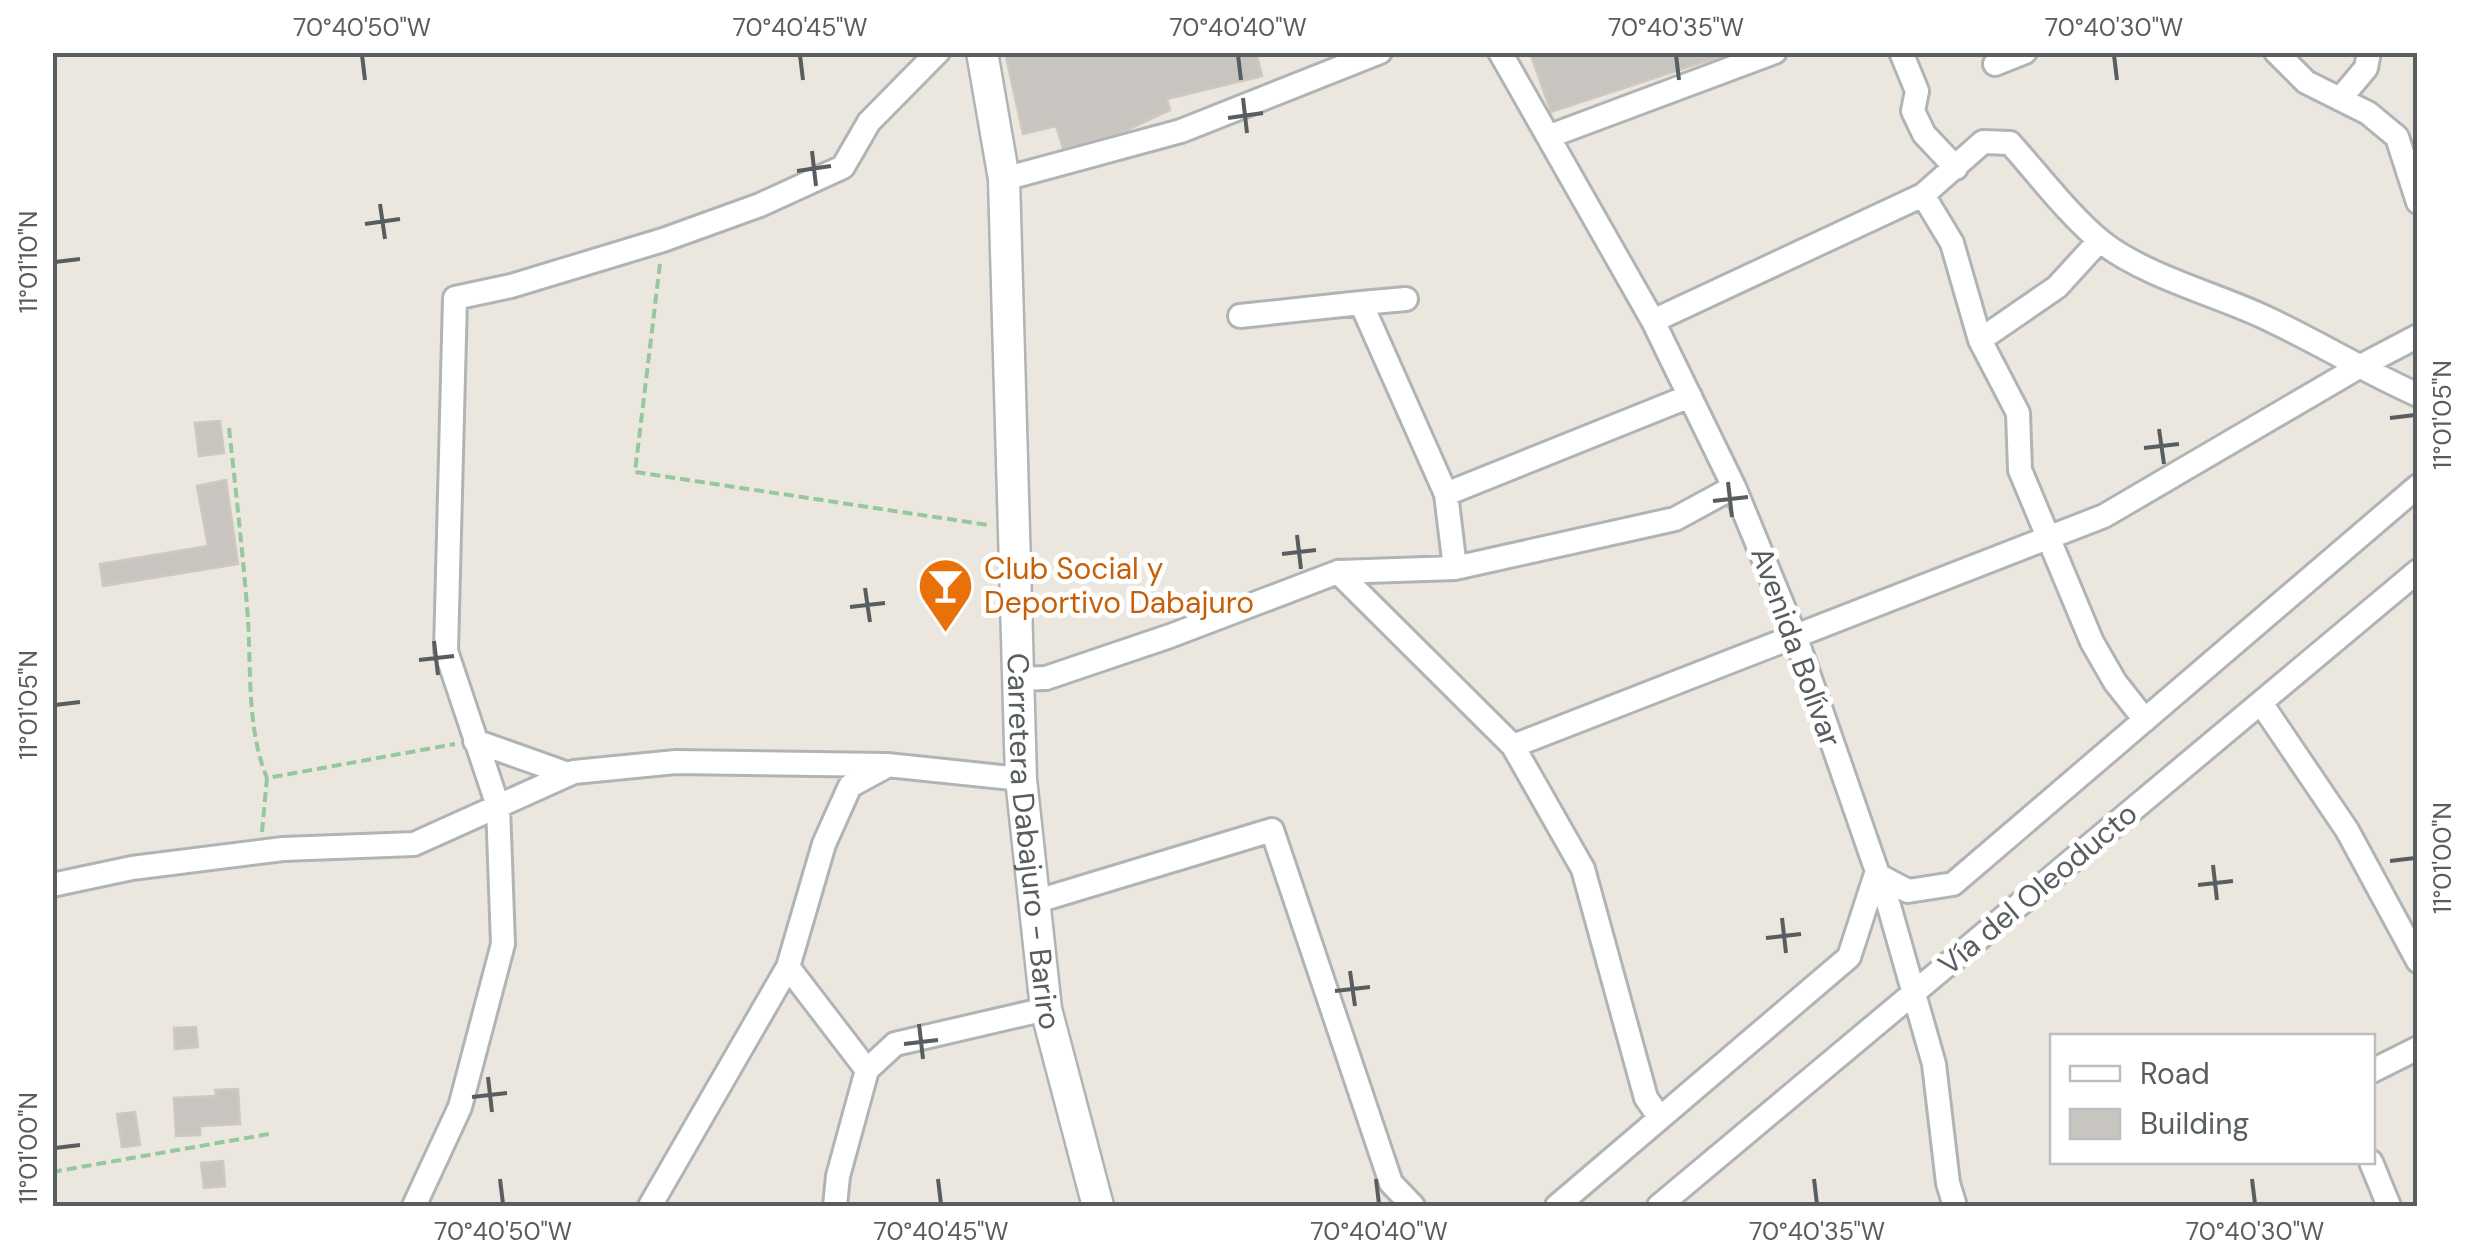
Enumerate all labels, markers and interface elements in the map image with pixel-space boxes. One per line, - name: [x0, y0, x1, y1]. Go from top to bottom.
- text: 70°40'50"W: [293, 11, 431, 44]
- text: 70°40'45"W: [732, 11, 868, 44]
- text: 70°40'40"W: [1169, 11, 1307, 44]
- text: 70°40'35"W: [1608, 11, 1744, 44]
- text: 70°40'30"W: [2045, 11, 2183, 44]
- text: 11°01'10"N: [12, 211, 45, 313]
- text: 11°01'05"N: [2426, 360, 2459, 470]
- street label: Avenida Bolívar: [1742, 542, 1851, 752]
- place label: Club Social y Deportivo Dabajuro: [984, 549, 1254, 622]
- bar icon: Club Social y Deportivo Dabajuro: [915, 556, 975, 635]
- text: 11°01'05"N: [12, 650, 45, 760]
- street label: Carretera Dabajuro - Bariro: [998, 652, 1071, 1034]
- street label: Vía del Oleoducto: [1930, 794, 2145, 983]
- text: 11°01'00"N: [2426, 802, 2459, 914]
- legend: [2050, 1034, 2375, 1164]
- text: Road: [2140, 1054, 2210, 1093]
- text: 11°01'00"N: [12, 1092, 45, 1204]
- text: Building: [2140, 1104, 2249, 1143]
- text: 70°40'50"W: [434, 1215, 572, 1248]
- text: 70°40'45"W: [873, 1215, 1009, 1248]
- text: 70°40'40"W: [1310, 1215, 1448, 1248]
- text: 70°40'35"W: [1749, 1215, 1885, 1248]
- text: 70°40'30"W: [2186, 1215, 2324, 1248]

